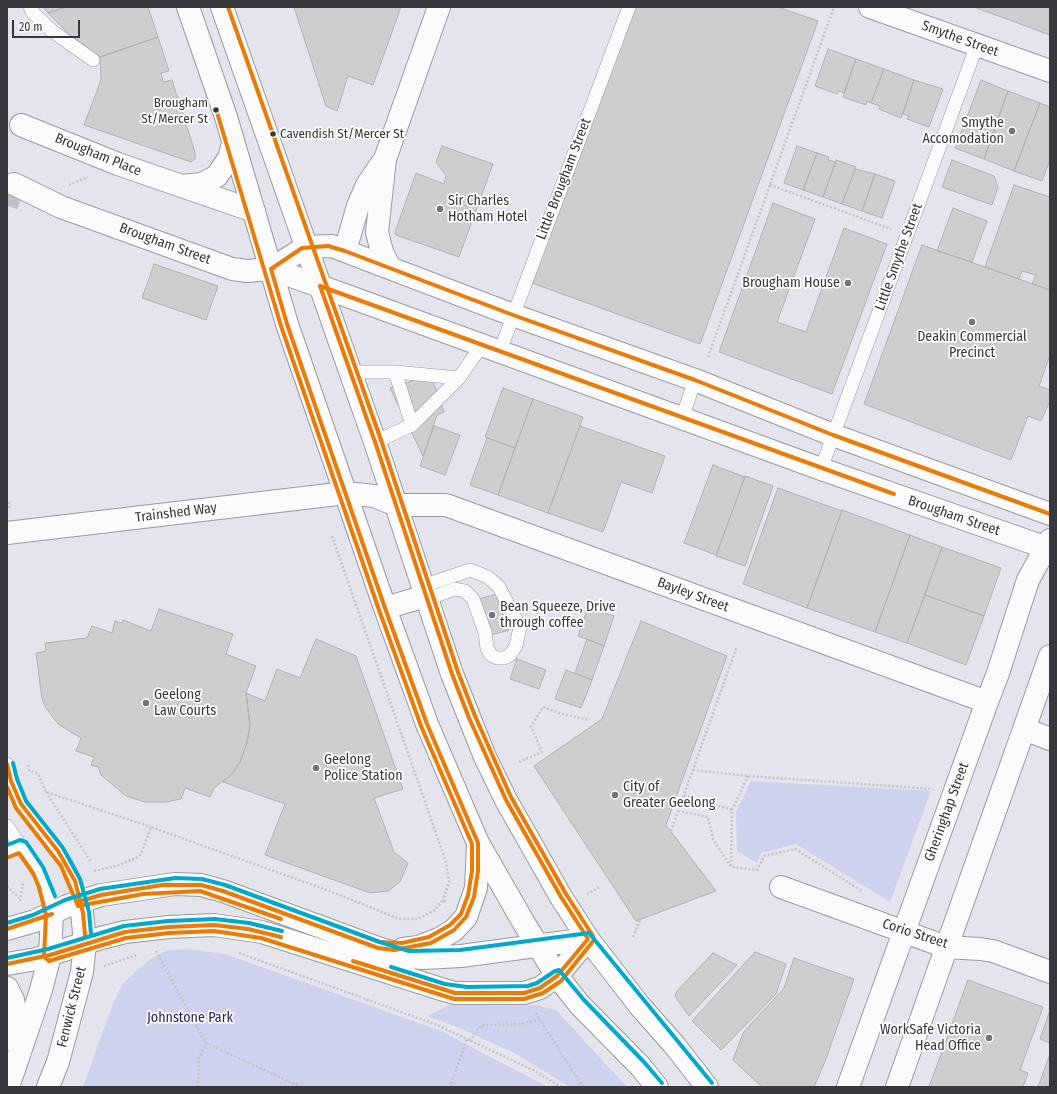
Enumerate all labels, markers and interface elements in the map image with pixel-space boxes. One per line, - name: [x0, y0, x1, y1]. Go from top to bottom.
- scale bar: [14, 12, 82, 38]
- street label: Smythe Street: [919, 17, 1001, 61]
- text: 20 m: [19, 20, 43, 34]
- place label: Brougham St/Mercer St: [141, 95, 208, 126]
- marker: Brougham St/Mercer St: [211, 105, 221, 115]
- place label: Smythe Accomodation: [922, 115, 1004, 148]
- street label: Little Brougham Street: [533, 116, 595, 242]
- place label: Cavendish St/Mercer St: [280, 126, 404, 142]
- marker: Smythe Accomodation: [1007, 126, 1017, 136]
- marker: Cavendish St/Mercer St: [268, 129, 278, 139]
- street label: Brougham Place: [52, 130, 144, 180]
- place label: Sir Charles Hotham Hotel: [448, 193, 528, 226]
- street label: Little Smythe Street: [872, 201, 926, 313]
- marker: Sir Charles Hotham Hotel: [435, 204, 445, 214]
- street label: Brougham Street: [117, 220, 213, 268]
- place label: Brougham House: [742, 275, 840, 291]
- marker: Brougham House: [843, 278, 853, 288]
- marker: Deakin Commercial Precinct: [967, 317, 977, 327]
- place label: Deakin Commercial Precinct: [917, 329, 1027, 362]
- street label: Brougham Street: [906, 492, 1002, 540]
- street label: Trainshed Way: [134, 500, 218, 526]
- street label: Bayley Street: [655, 574, 731, 616]
- place label: Bean Squeeze, Drive through coffee: [500, 599, 616, 632]
- marker: Bean Squeeze, Drive through coffee: [487, 610, 497, 620]
- place label: Geelong Law Courts: [154, 687, 216, 720]
- marker: Geelong Law Courts: [141, 698, 151, 708]
- place label: Geelong Police Station: [324, 752, 403, 784]
- street label: Gheringhap Street: [921, 760, 973, 864]
- marker: Geelong Police Station: [311, 763, 321, 773]
- place label: City of Greater Geelong: [623, 779, 715, 812]
- marker: City of Greater Geelong: [610, 790, 620, 800]
- street label: Corio Street: [880, 916, 950, 952]
- street label: Fenwick Street: [54, 965, 90, 1049]
- park label: Johnstone Park: [147, 1010, 233, 1026]
- place label: WorkSafe Victoria Head Office: [880, 1022, 981, 1054]
- marker: WorkSafe Victoria Head Office: [984, 1033, 994, 1043]

